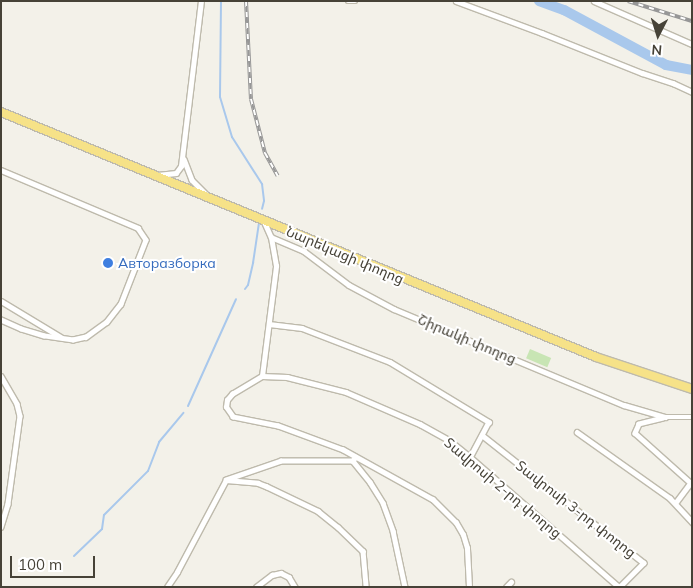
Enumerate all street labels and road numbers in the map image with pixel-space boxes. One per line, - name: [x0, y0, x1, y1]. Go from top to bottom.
- street label: Նարեկացի փողոց: [284, 223, 406, 287]
- street label: Շիրակի փողոց: [415, 311, 519, 367]
- street label: Տավրոսի 2-րդ փողոց: [441, 434, 565, 542]
- street label: Տավրոսի 3-րդ փողոց: [513, 457, 639, 561]

